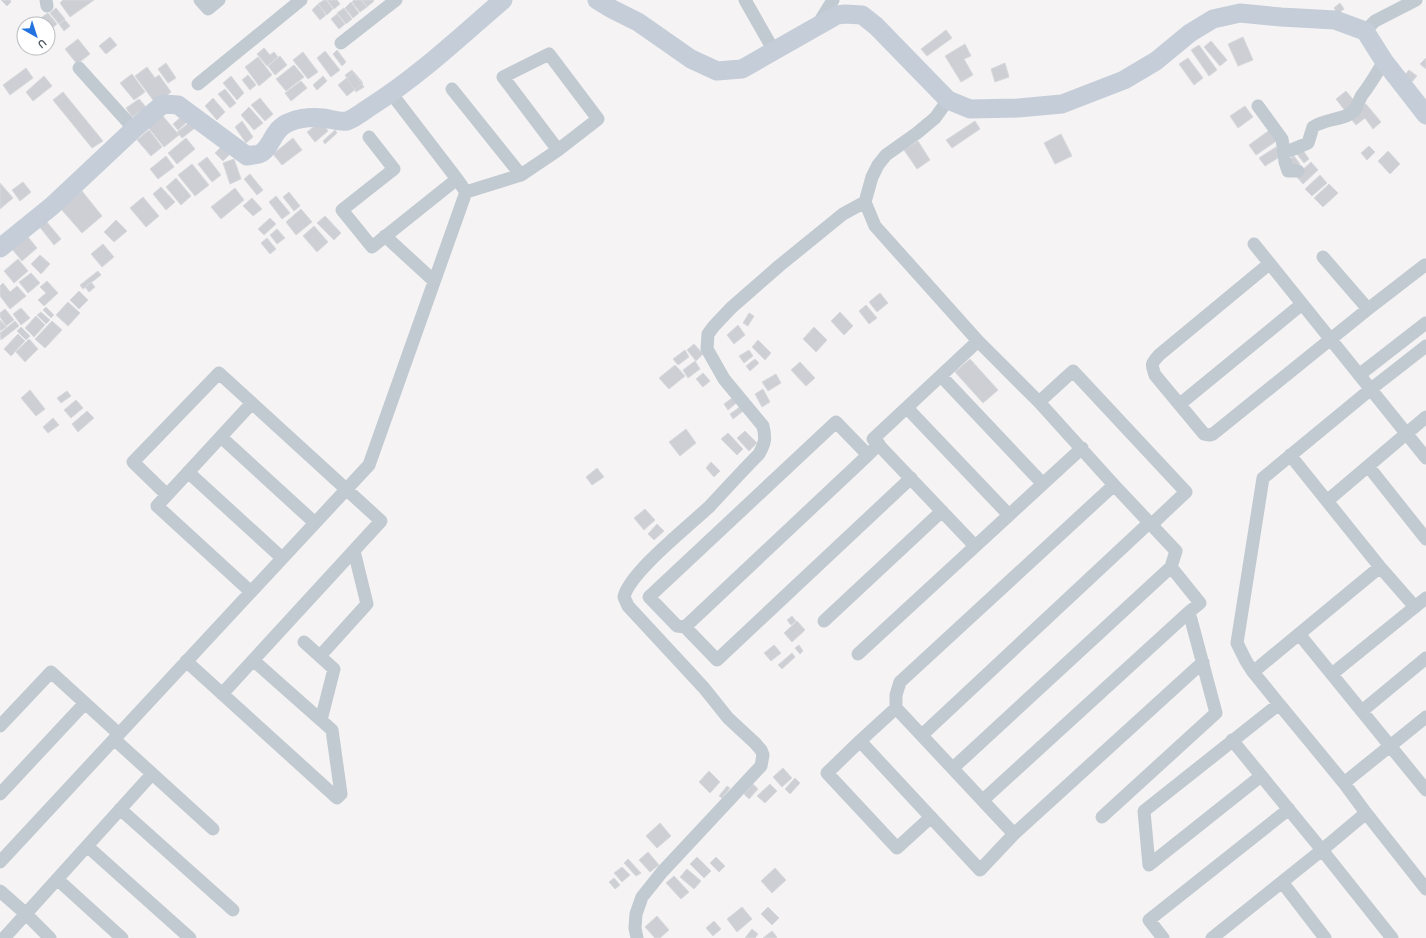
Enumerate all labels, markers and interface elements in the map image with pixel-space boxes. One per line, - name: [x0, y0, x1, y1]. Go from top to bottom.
- north arrow: [16, 16, 56, 56]
- text: U: [35, 36, 50, 52]

